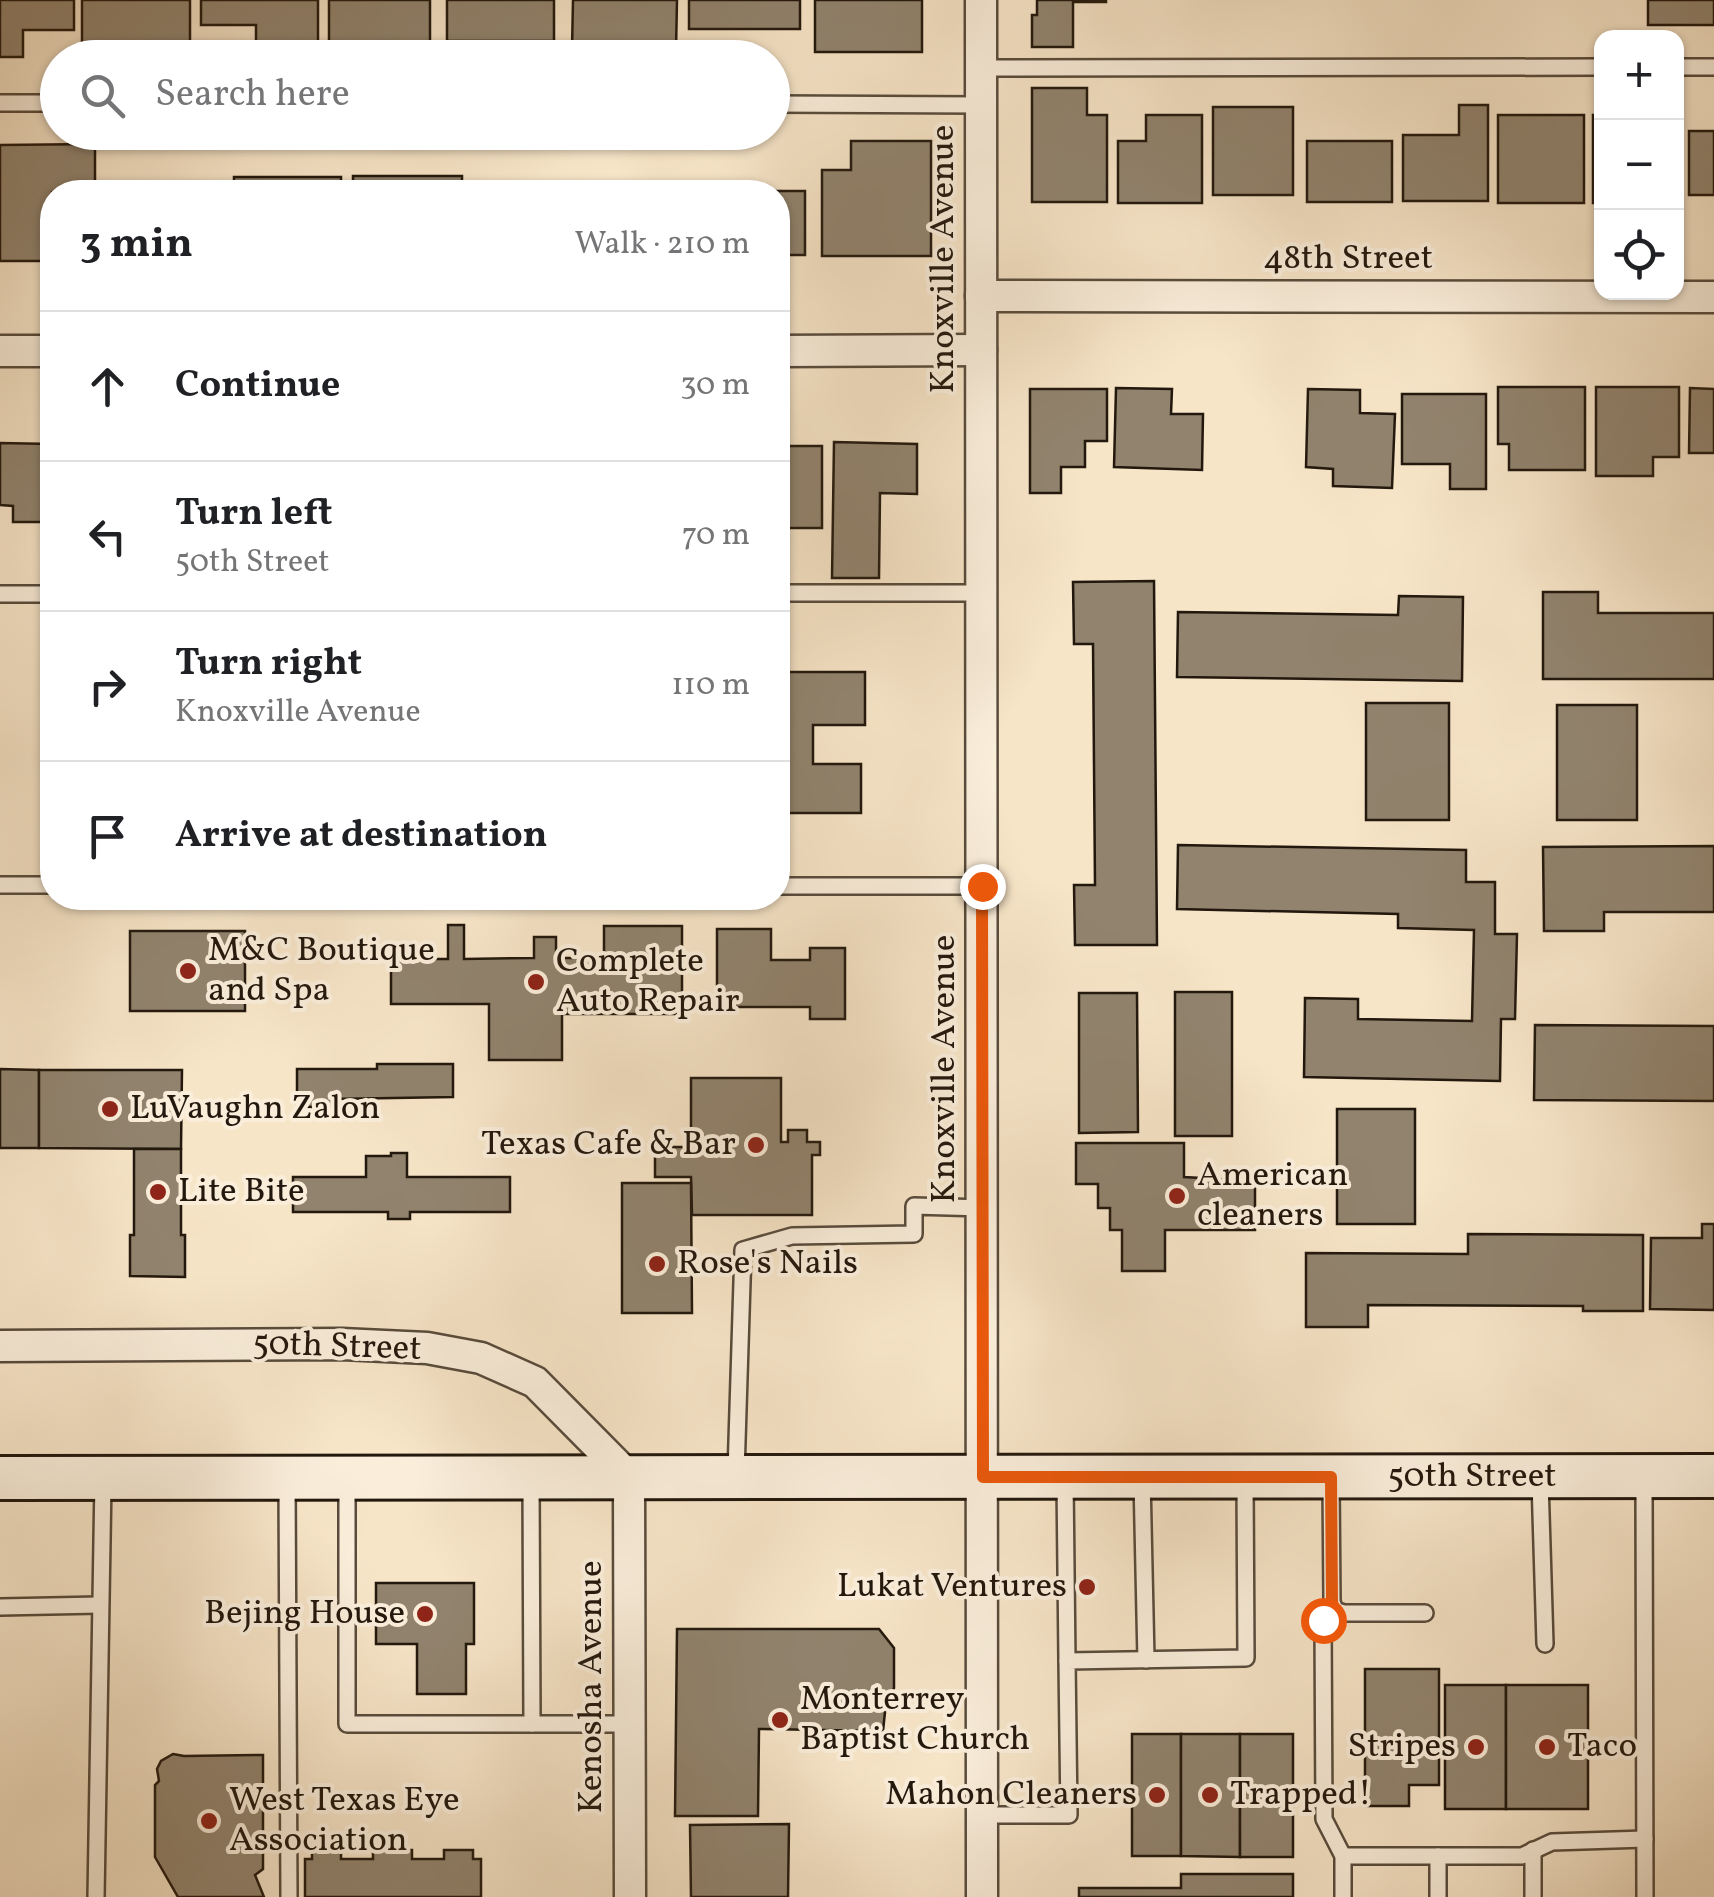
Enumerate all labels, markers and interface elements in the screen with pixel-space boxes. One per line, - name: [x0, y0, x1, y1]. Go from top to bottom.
- map controls: [1594, 30, 1684, 300]
- button: +: [1594, 30, 1684, 120]
- search box: [40, 40, 790, 150]
- icon: search: [75, 68, 130, 123]
- text: Search here: [155, 69, 350, 122]
- button: −: [1594, 120, 1684, 210]
- street label: Knoxville Avenue: [920, 125, 968, 393]
- button: locate: [1594, 210, 1684, 300]
- text: 3 min: [80, 216, 193, 275]
- text: Walk · 210 m: [575, 223, 750, 267]
- street label: 48th Street: [1263, 235, 1433, 283]
- icon: ahead: [80, 359, 135, 414]
- text: Continue: [175, 360, 340, 413]
- text: 30 m: [680, 364, 750, 408]
- text: Turn left: [175, 488, 332, 541]
- icon: left: [80, 509, 135, 564]
- text: 70 m: [682, 514, 750, 558]
- text: 50th Street: [175, 541, 330, 585]
- text: Turn right: [175, 638, 362, 691]
- icon: right: [80, 659, 135, 714]
- text: 110 m: [671, 664, 750, 708]
- text: Knoxville Avenue: [175, 691, 421, 735]
- icon: arrive: [80, 809, 135, 864]
- text: Arrive at destination: [175, 810, 548, 863]
- route end: [960, 864, 1006, 910]
- place label: M&C Boutique and Spa: [208, 927, 435, 1015]
- street label: Knoxville Avenue: [921, 935, 969, 1203]
- place label: Complete Auto Repair: [556, 938, 740, 1026]
- marker: M&C Boutique and Spa: [177, 960, 199, 982]
- marker: Complete Auto Repair: [525, 971, 547, 993]
- place label: LuVaughn Zalon: [130, 1085, 380, 1133]
- marker: LuVaughn Zalon: [99, 1098, 121, 1120]
- place label: Texas Cafe & Bar: [481, 1121, 736, 1169]
- marker: Texas Cafe & Bar: [745, 1134, 767, 1156]
- place label: American cleaners: [1197, 1152, 1348, 1240]
- place label: Lite Bite: [178, 1168, 305, 1216]
- marker: Lite Bite: [147, 1181, 169, 1203]
- marker: American cleaners: [1166, 1185, 1188, 1207]
- place label: Rose's Nails: [677, 1240, 858, 1288]
- marker: Rose's Nails: [646, 1253, 668, 1275]
- street label: 50th Street: [252, 1320, 422, 1374]
- street label: 50th Street: [1387, 1453, 1557, 1501]
- street label: Kenosha Avenue: [568, 1560, 616, 1814]
- place label: Lukat Ventures: [837, 1563, 1067, 1611]
- marker: Lukat Ventures: [1076, 1576, 1098, 1598]
- place label: Bejing House: [204, 1590, 405, 1638]
- route start: [1301, 1598, 1347, 1644]
- marker: Bejing House: [414, 1603, 436, 1625]
- place label: Monterrey Baptist Church: [800, 1676, 1030, 1764]
- marker: Monterrey Baptist Church: [769, 1709, 791, 1731]
- place label: Stripes: [1348, 1723, 1456, 1771]
- place label: Taco: [1567, 1723, 1637, 1771]
- marker: Stripes: [1465, 1736, 1487, 1758]
- marker: Taco: [1536, 1736, 1558, 1758]
- place label: Mahon Cleaners: [885, 1771, 1137, 1819]
- place label: Trapped!: [1230, 1771, 1372, 1819]
- place label: West Texas Eye Association: [229, 1777, 460, 1865]
- marker: Mahon Cleaners: [1146, 1784, 1168, 1806]
- marker: Trapped!: [1199, 1784, 1221, 1806]
- marker: West Texas Eye Association: [198, 1810, 220, 1832]

